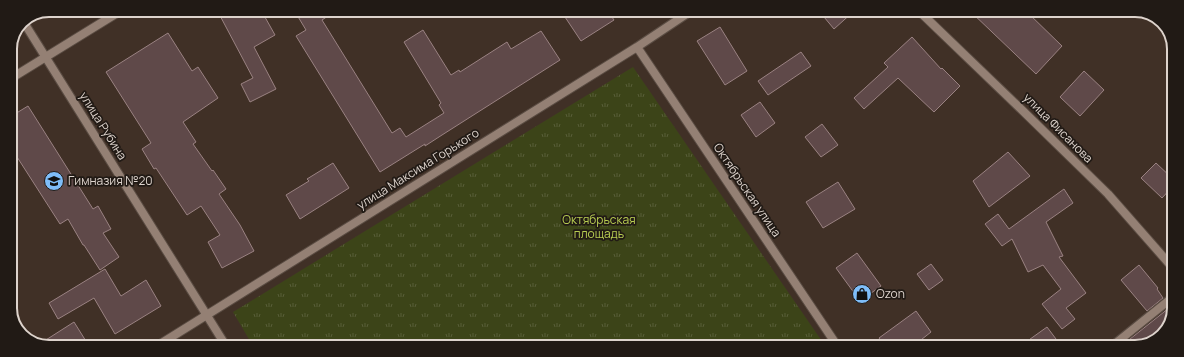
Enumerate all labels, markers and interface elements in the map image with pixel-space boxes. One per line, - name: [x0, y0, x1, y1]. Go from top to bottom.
- street label: улица Рубина: [76, 88, 131, 163]
- street label: улица Фисанова: [1020, 89, 1097, 166]
- street label: улица Максима Горького: [353, 124, 482, 213]
- street label: Октябрьская улица: [710, 139, 785, 240]
- school or university icon: Гимназия №20: [43, 170, 65, 192]
- place label: Гимназия №20: [68, 172, 153, 189]
- park label: Октябрьская площадь: [562, 211, 636, 242]
- shop icon: Ozon: [851, 283, 873, 305]
- place label: Ozon: [876, 285, 905, 302]

